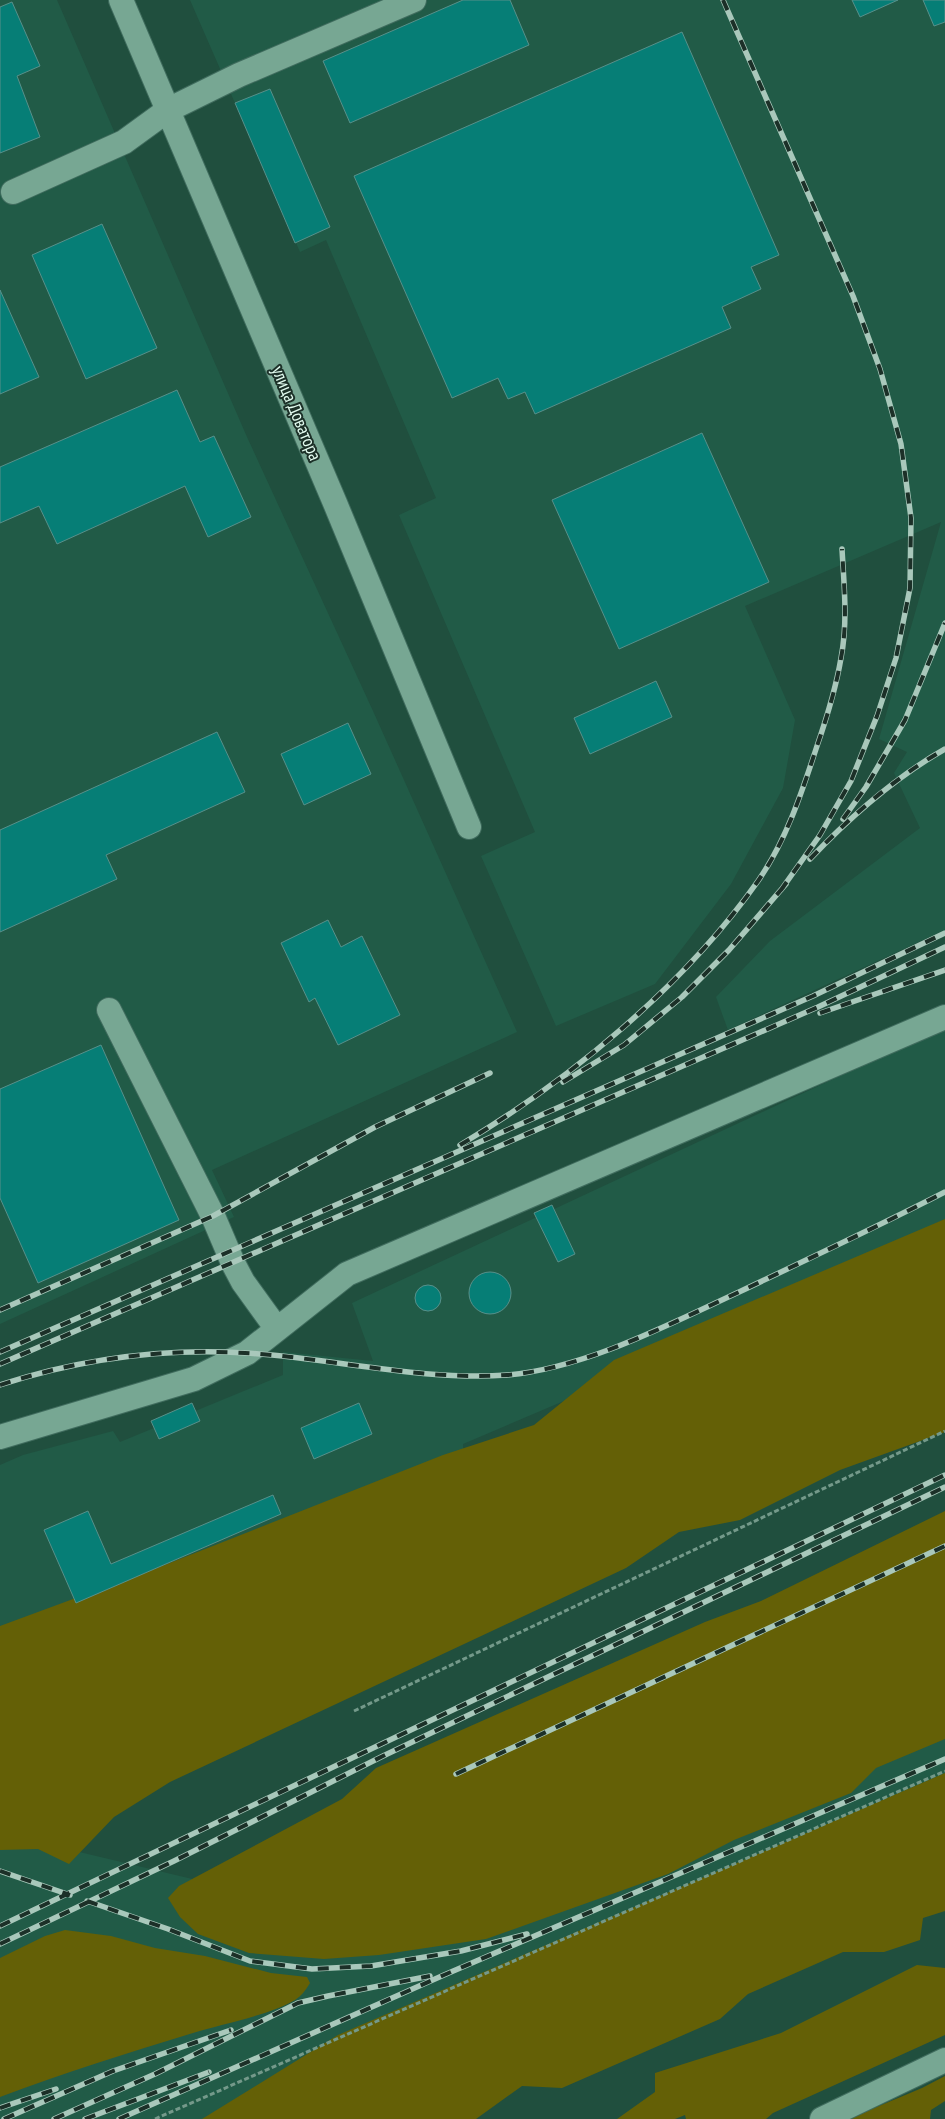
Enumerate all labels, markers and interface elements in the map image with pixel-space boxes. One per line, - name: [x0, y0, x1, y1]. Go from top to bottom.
- street label: улица Доватора: [267, 362, 327, 464]

